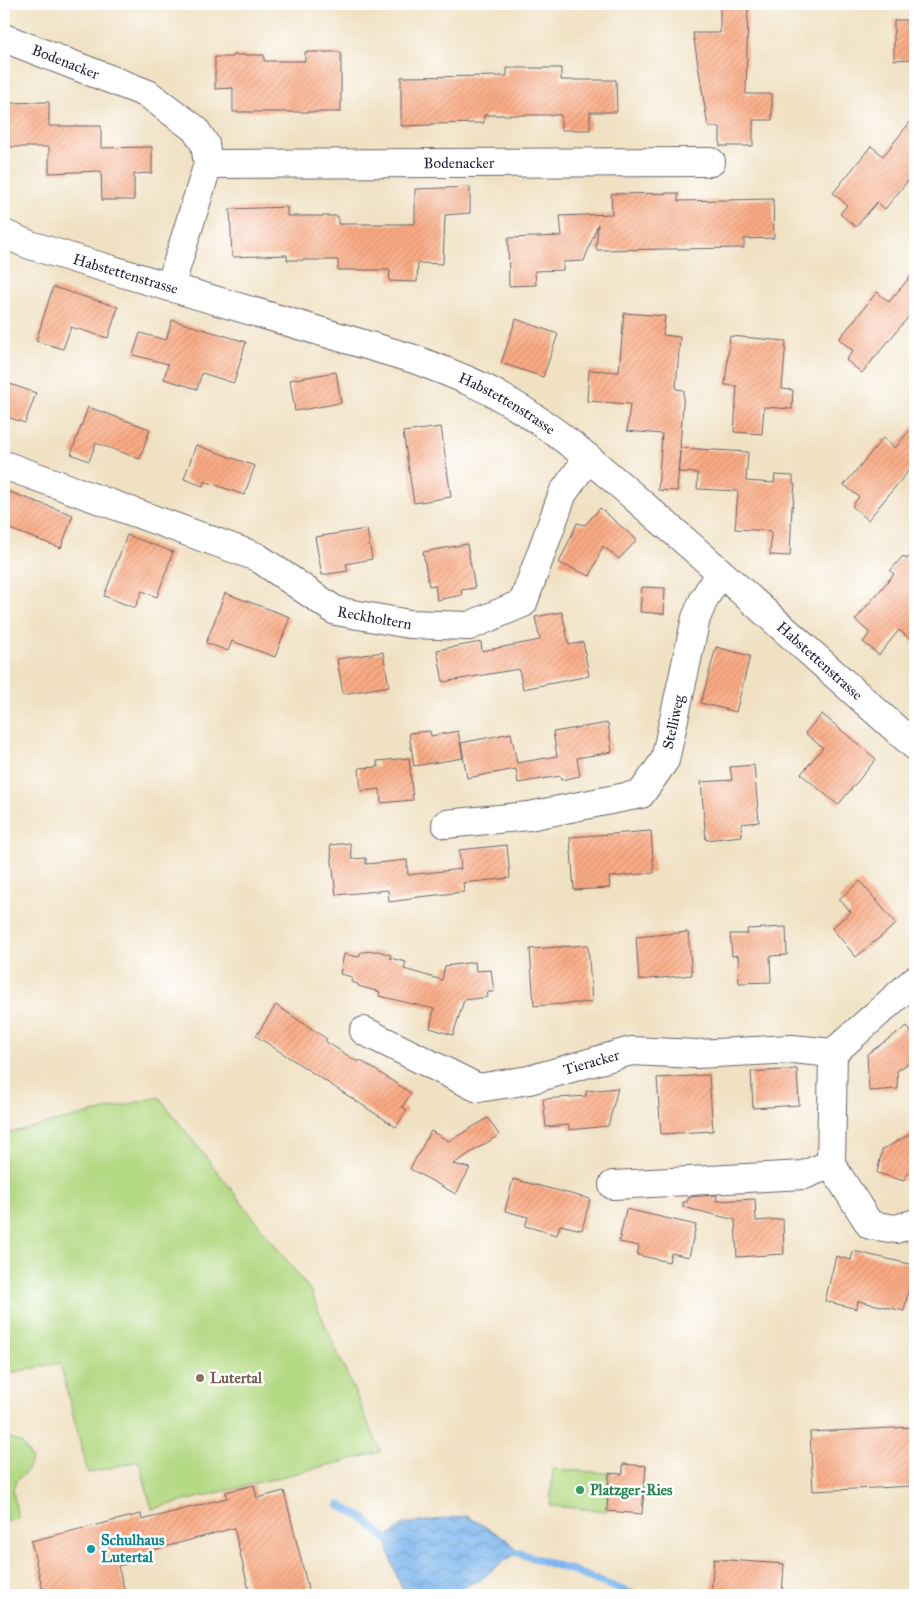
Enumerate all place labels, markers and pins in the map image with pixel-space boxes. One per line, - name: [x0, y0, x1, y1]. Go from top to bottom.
- place label: Lutertal: [210, 1369, 263, 1387]
- marker: Lutertal: [194, 1372, 206, 1384]
- place label: Platzger-Ries: [590, 1481, 673, 1500]
- marker: Platzger-Ries: [574, 1484, 586, 1496]
- place label: Schulhaus Lutertal: [101, 1531, 165, 1566]
- marker: Schulhaus Lutertal: [85, 1543, 97, 1555]

